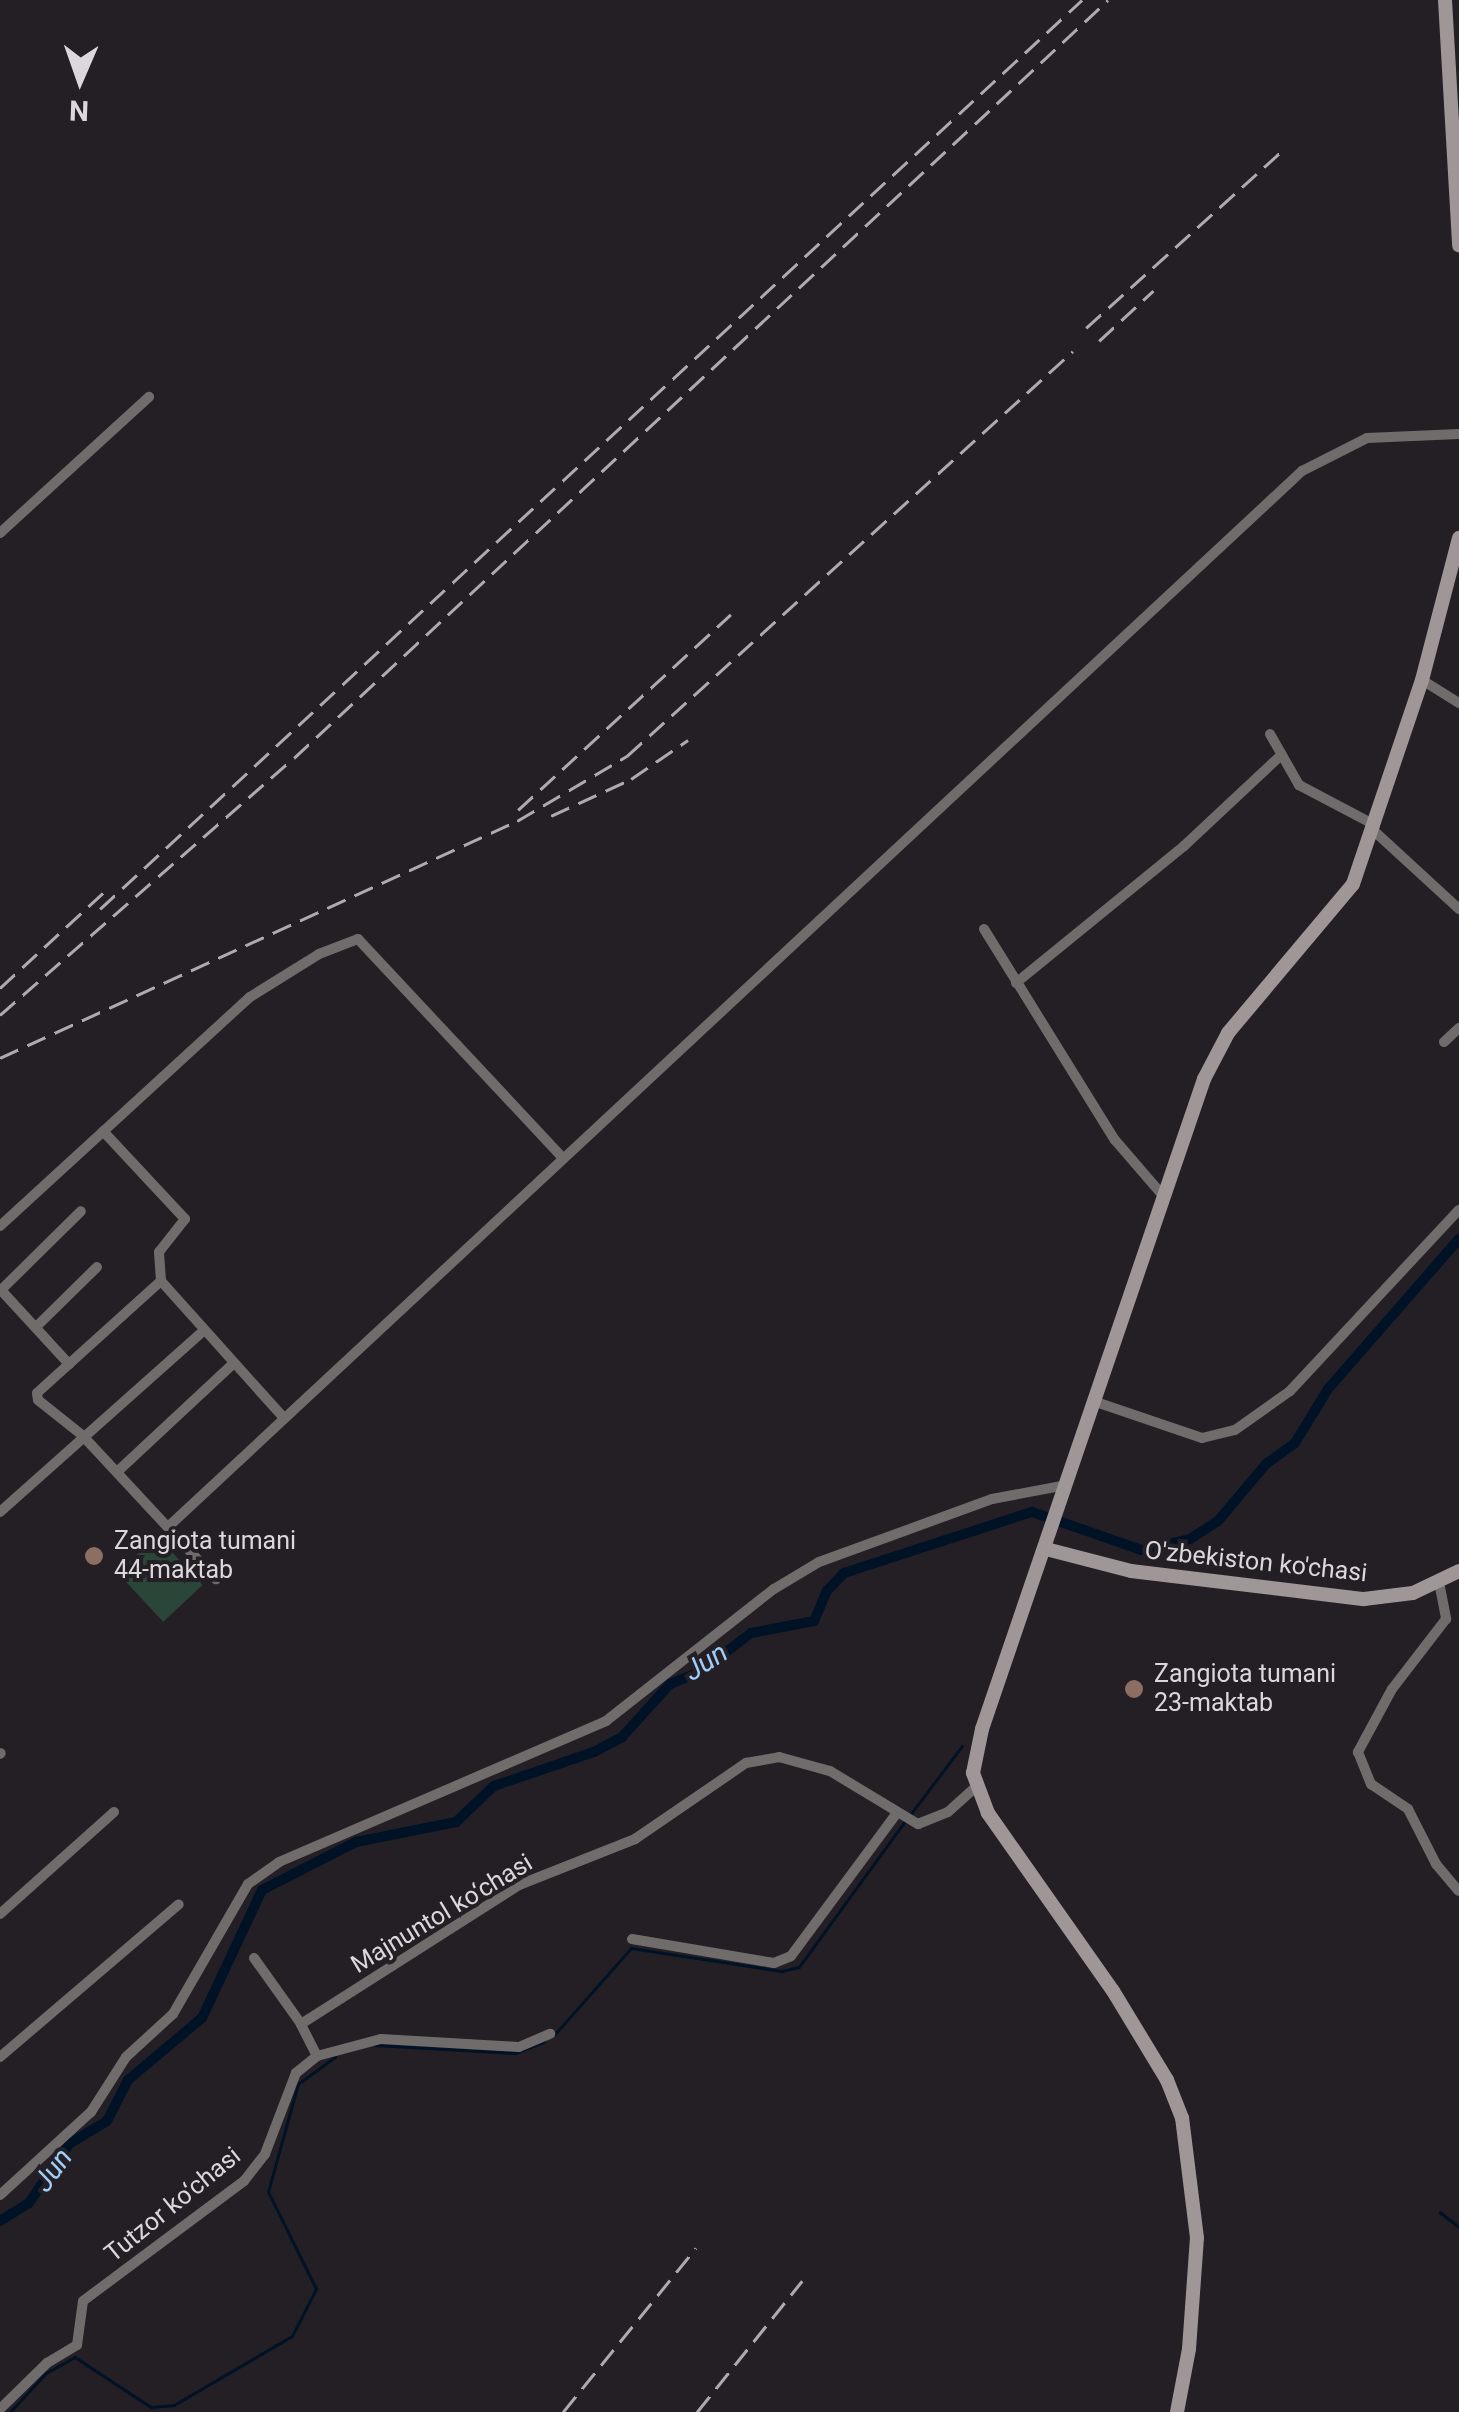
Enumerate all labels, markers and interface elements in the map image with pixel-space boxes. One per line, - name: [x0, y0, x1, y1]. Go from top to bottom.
- north arrow: [30, 30, 130, 130]
- text: N: [68, 94, 89, 127]
- place label: Zangiota tumani 44-maktab: [114, 1527, 296, 1586]
- street label: O'zbekiston ko'chasi: [1143, 1535, 1369, 1589]
- marker: Zangiota tumani 44-maktab: [83, 1545, 105, 1567]
- water label: Jun: [678, 1636, 734, 1688]
- place label: Zangiota tumani 23-maktab: [1154, 1660, 1336, 1719]
- marker: Zangiota tumani 23-maktab: [1123, 1678, 1145, 1700]
- street label: Majnuntol ko‘chasi: [346, 1848, 538, 1980]
- street label: Tutzor ko‘chasi: [99, 2141, 247, 2269]
- water label: Jun: [26, 2142, 80, 2198]

